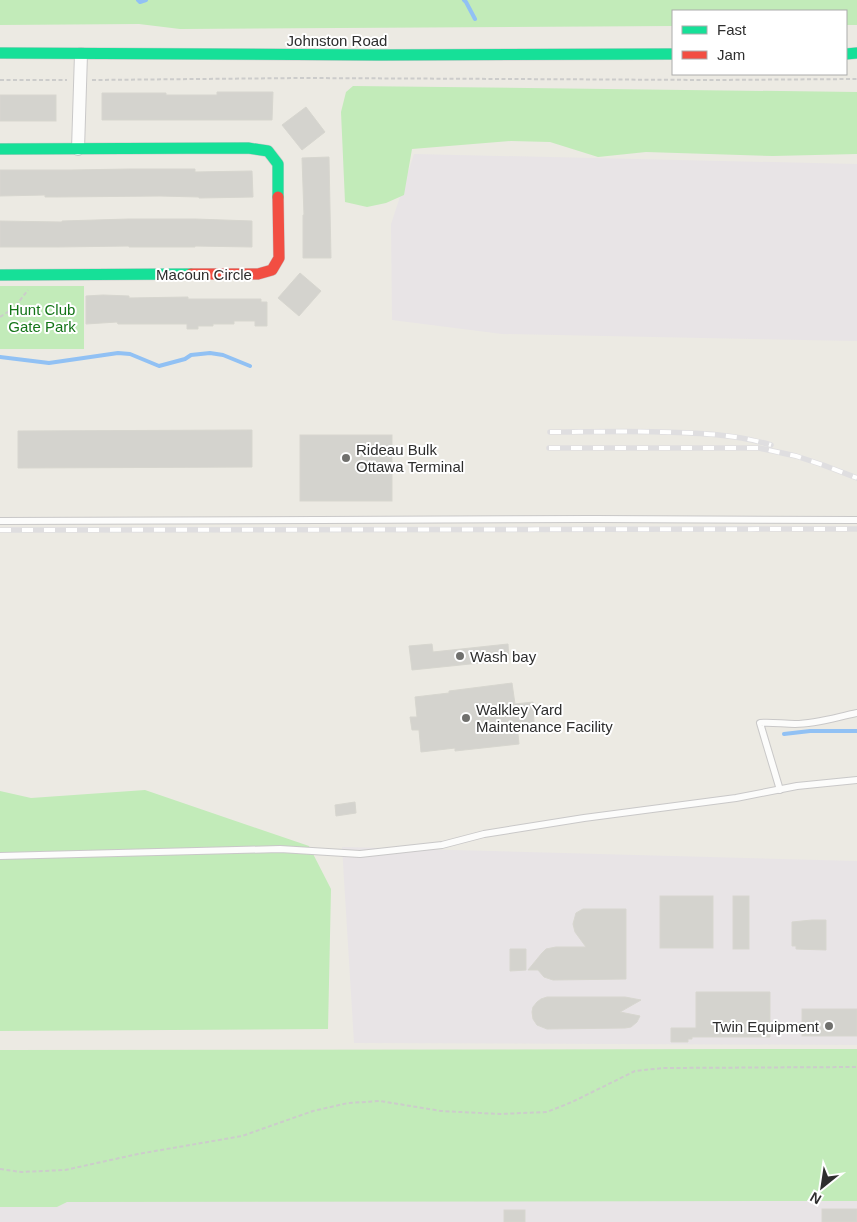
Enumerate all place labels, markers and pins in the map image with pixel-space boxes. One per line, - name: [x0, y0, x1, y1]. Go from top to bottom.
- place label: Rideau Bulk Ottawa Terminal: [356, 441, 464, 475]
- marker: Rideau Bulk Ottawa Terminal: [340, 452, 352, 464]
- place label: Wash bay: [470, 648, 537, 665]
- marker: Wash bay: [454, 650, 466, 662]
- place label: Walkley Yard Maintenance Facility: [476, 701, 613, 735]
- marker: Walkley Yard Maintenance Facility: [460, 712, 472, 724]
- place label: Twin Equipment: [712, 1018, 820, 1035]
- marker: Twin Equipment: [823, 1020, 835, 1032]

